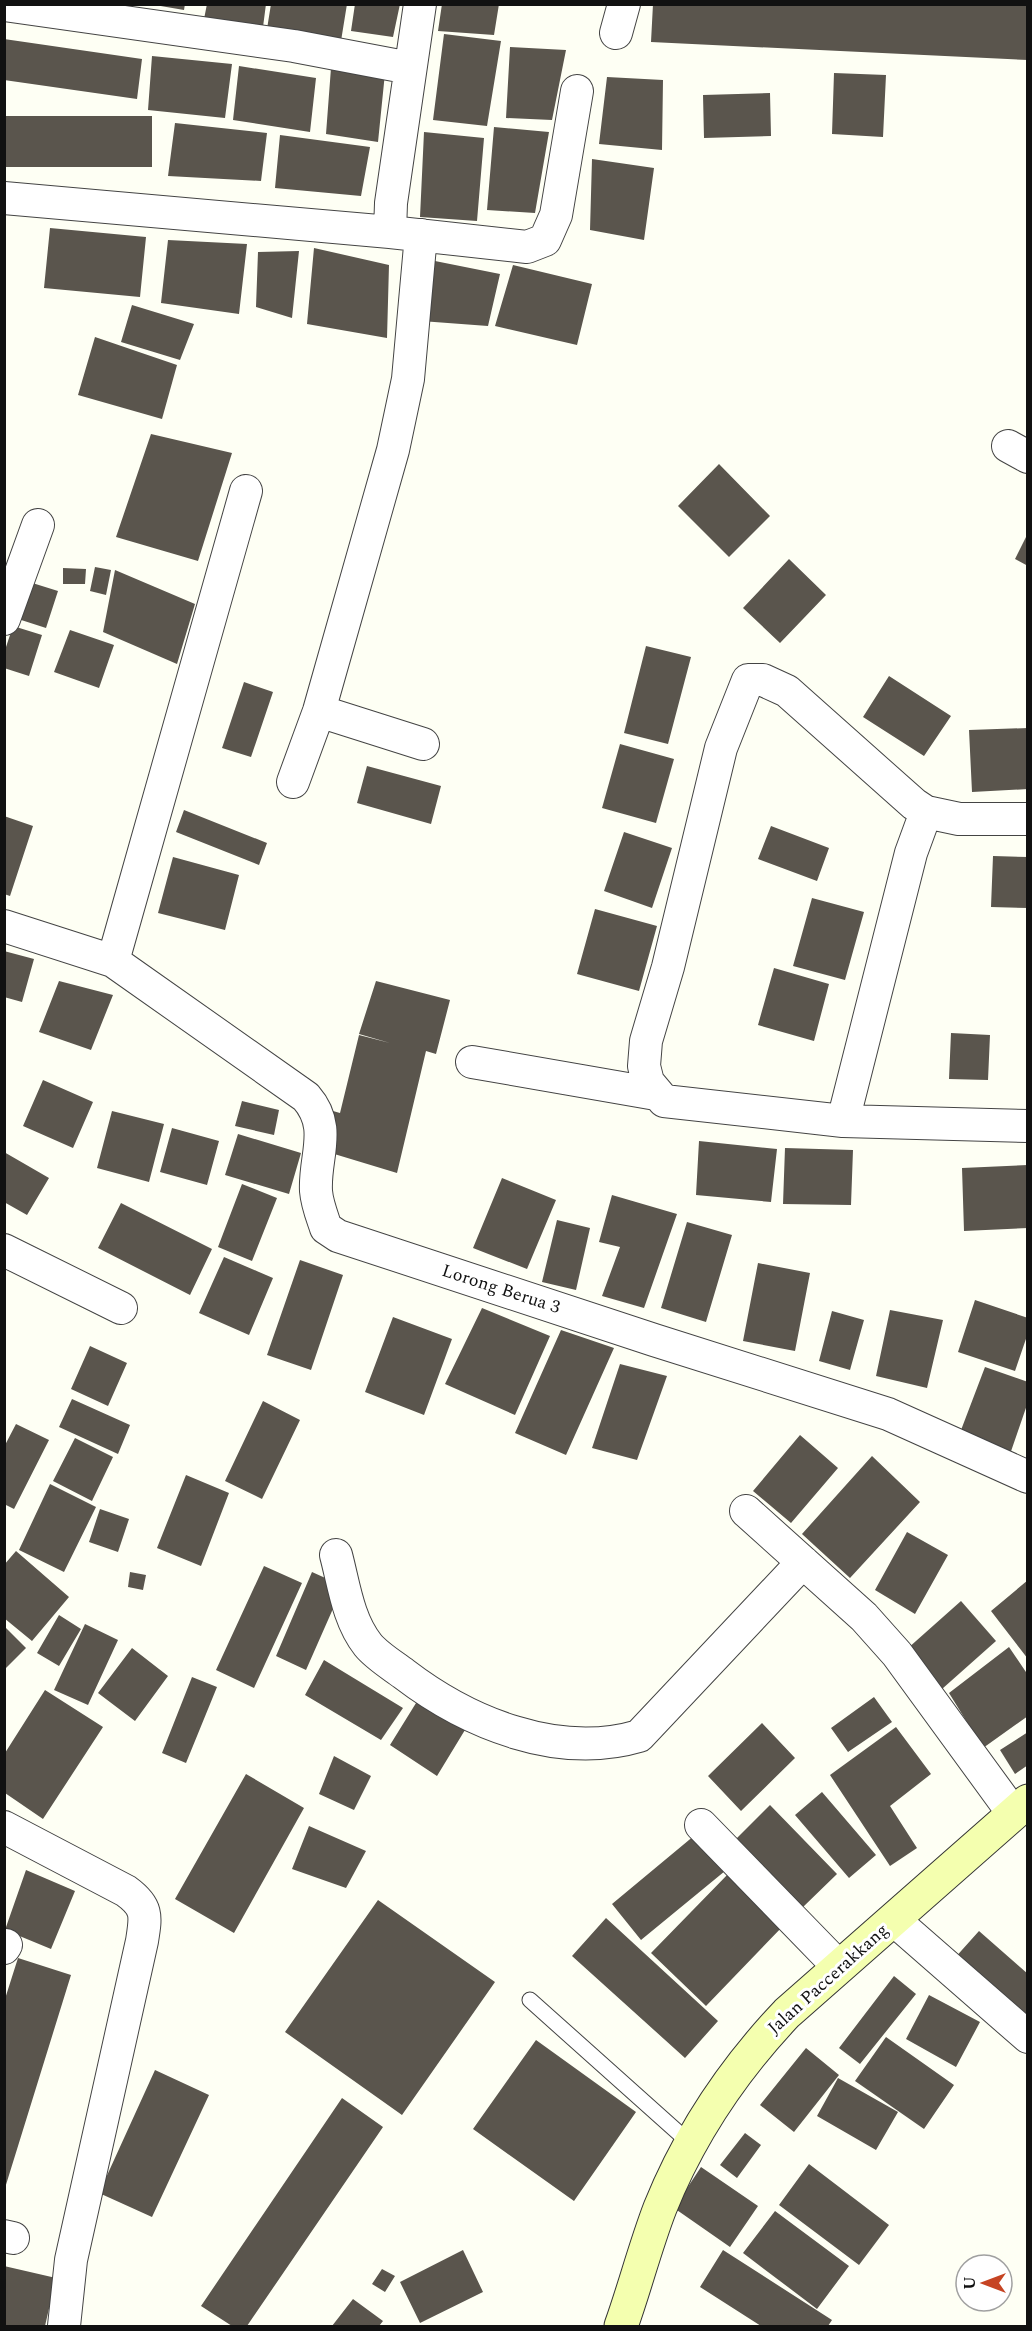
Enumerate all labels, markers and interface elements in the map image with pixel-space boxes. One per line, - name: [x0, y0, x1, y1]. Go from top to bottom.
- street label: Lorong Berua 3: [438, 1257, 564, 1321]
- street label: Jalan Paccerakkang: [761, 1917, 895, 2041]
- north arrow: [954, 2253, 1014, 2313]
- text: U: [958, 2276, 982, 2290]

